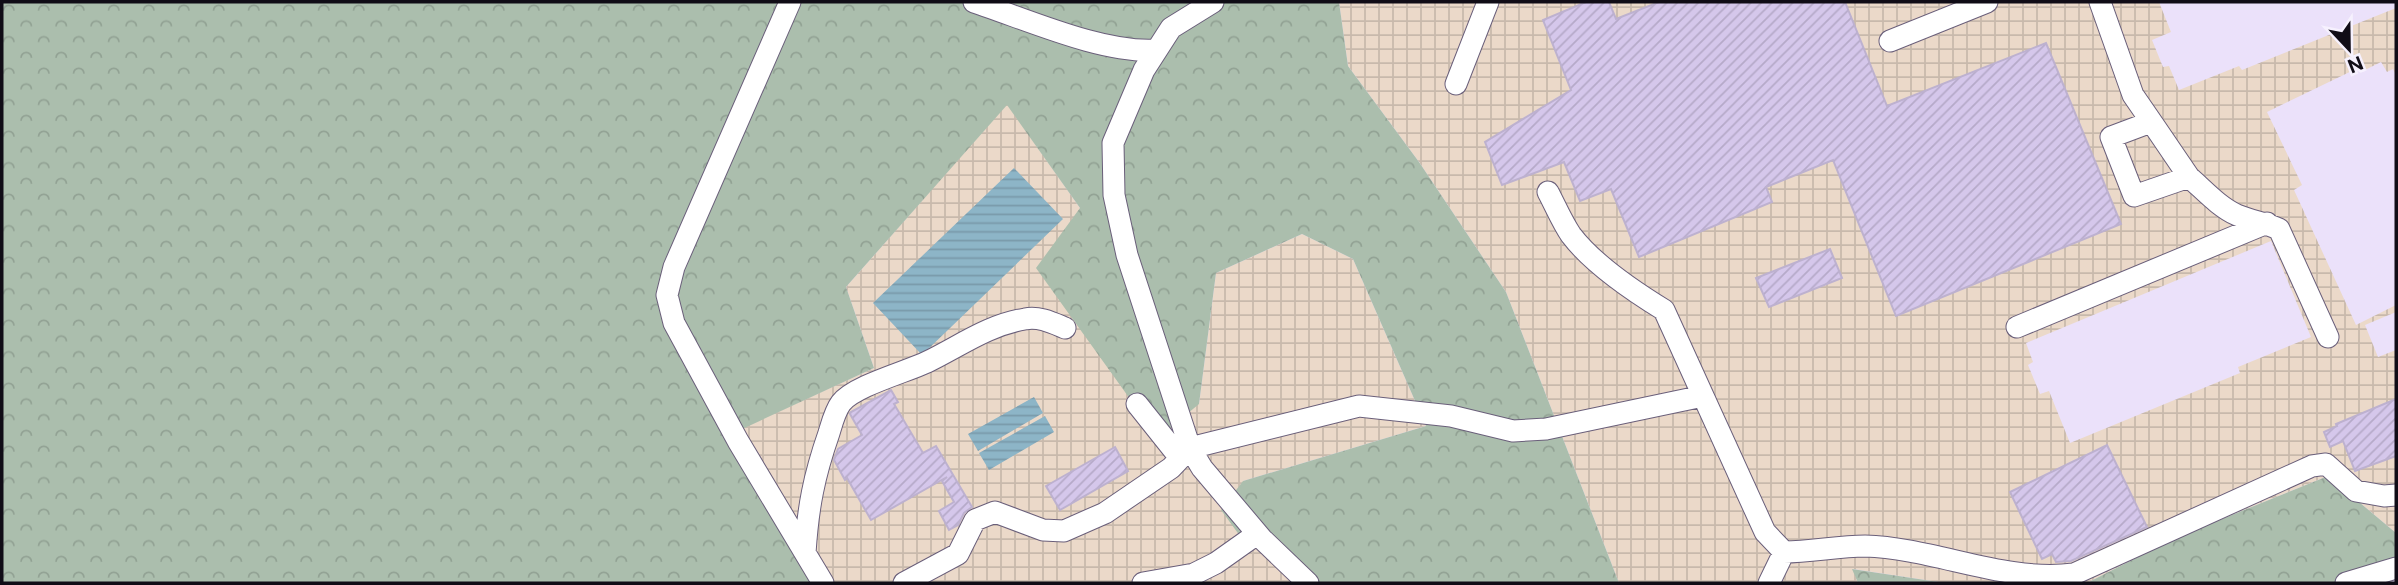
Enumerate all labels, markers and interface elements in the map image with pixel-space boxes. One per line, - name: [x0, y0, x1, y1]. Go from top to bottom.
- north arrow: [2314, 14, 2384, 84]
- text: N: [2344, 52, 2366, 78]

